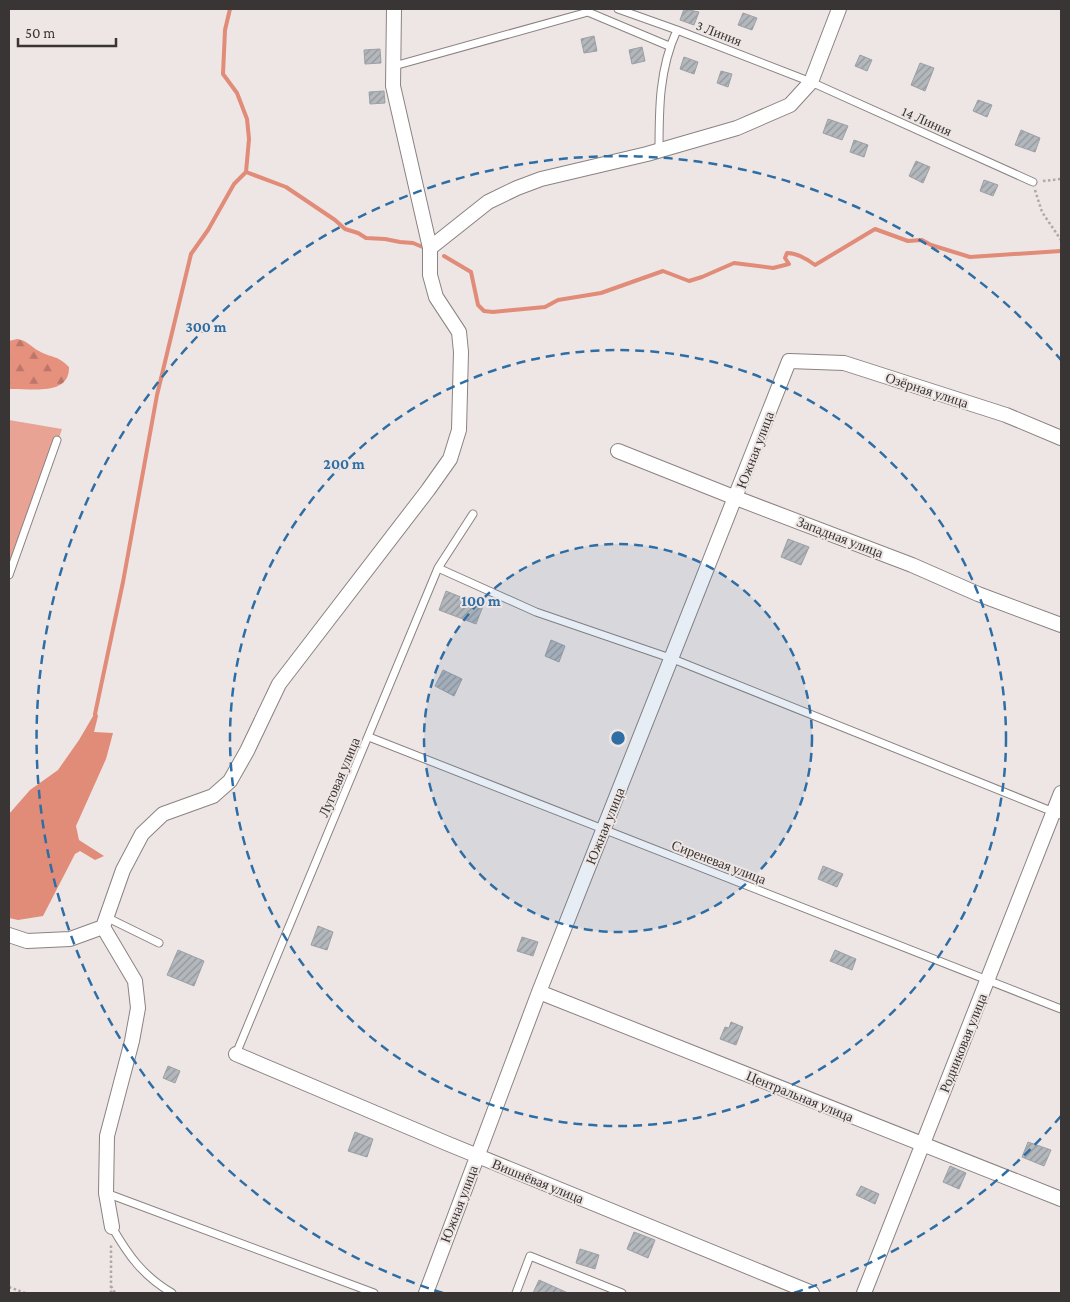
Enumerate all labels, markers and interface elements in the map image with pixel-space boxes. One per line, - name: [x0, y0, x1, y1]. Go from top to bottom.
- scale bar: [18, 15, 115, 47]
- street label: 3 Линия: [694, 17, 745, 49]
- text: 50 m: [25, 25, 55, 41]
- street label: 14 Линия: [900, 103, 955, 139]
- text: 300 m: [185, 319, 227, 335]
- street label: Озёрная улица: [884, 369, 971, 411]
- street label: Южная улица: [733, 408, 777, 491]
- text: 200 m: [323, 456, 365, 472]
- street label: Западная улица: [795, 513, 886, 561]
- text: 100 m: [461, 593, 501, 609]
- centre of rings: [609, 729, 627, 747]
- street label: Луговая улица: [315, 734, 363, 819]
- street label: Южная улица: [582, 784, 628, 867]
- street label: Сиреневая улица: [669, 837, 769, 888]
- street label: Родниковая улица: [936, 990, 990, 1095]
- street label: Центральная улица: [744, 1067, 857, 1125]
- street label: Вишнёвая улица: [490, 1155, 587, 1207]
- street label: Южная улица: [437, 1162, 481, 1245]

